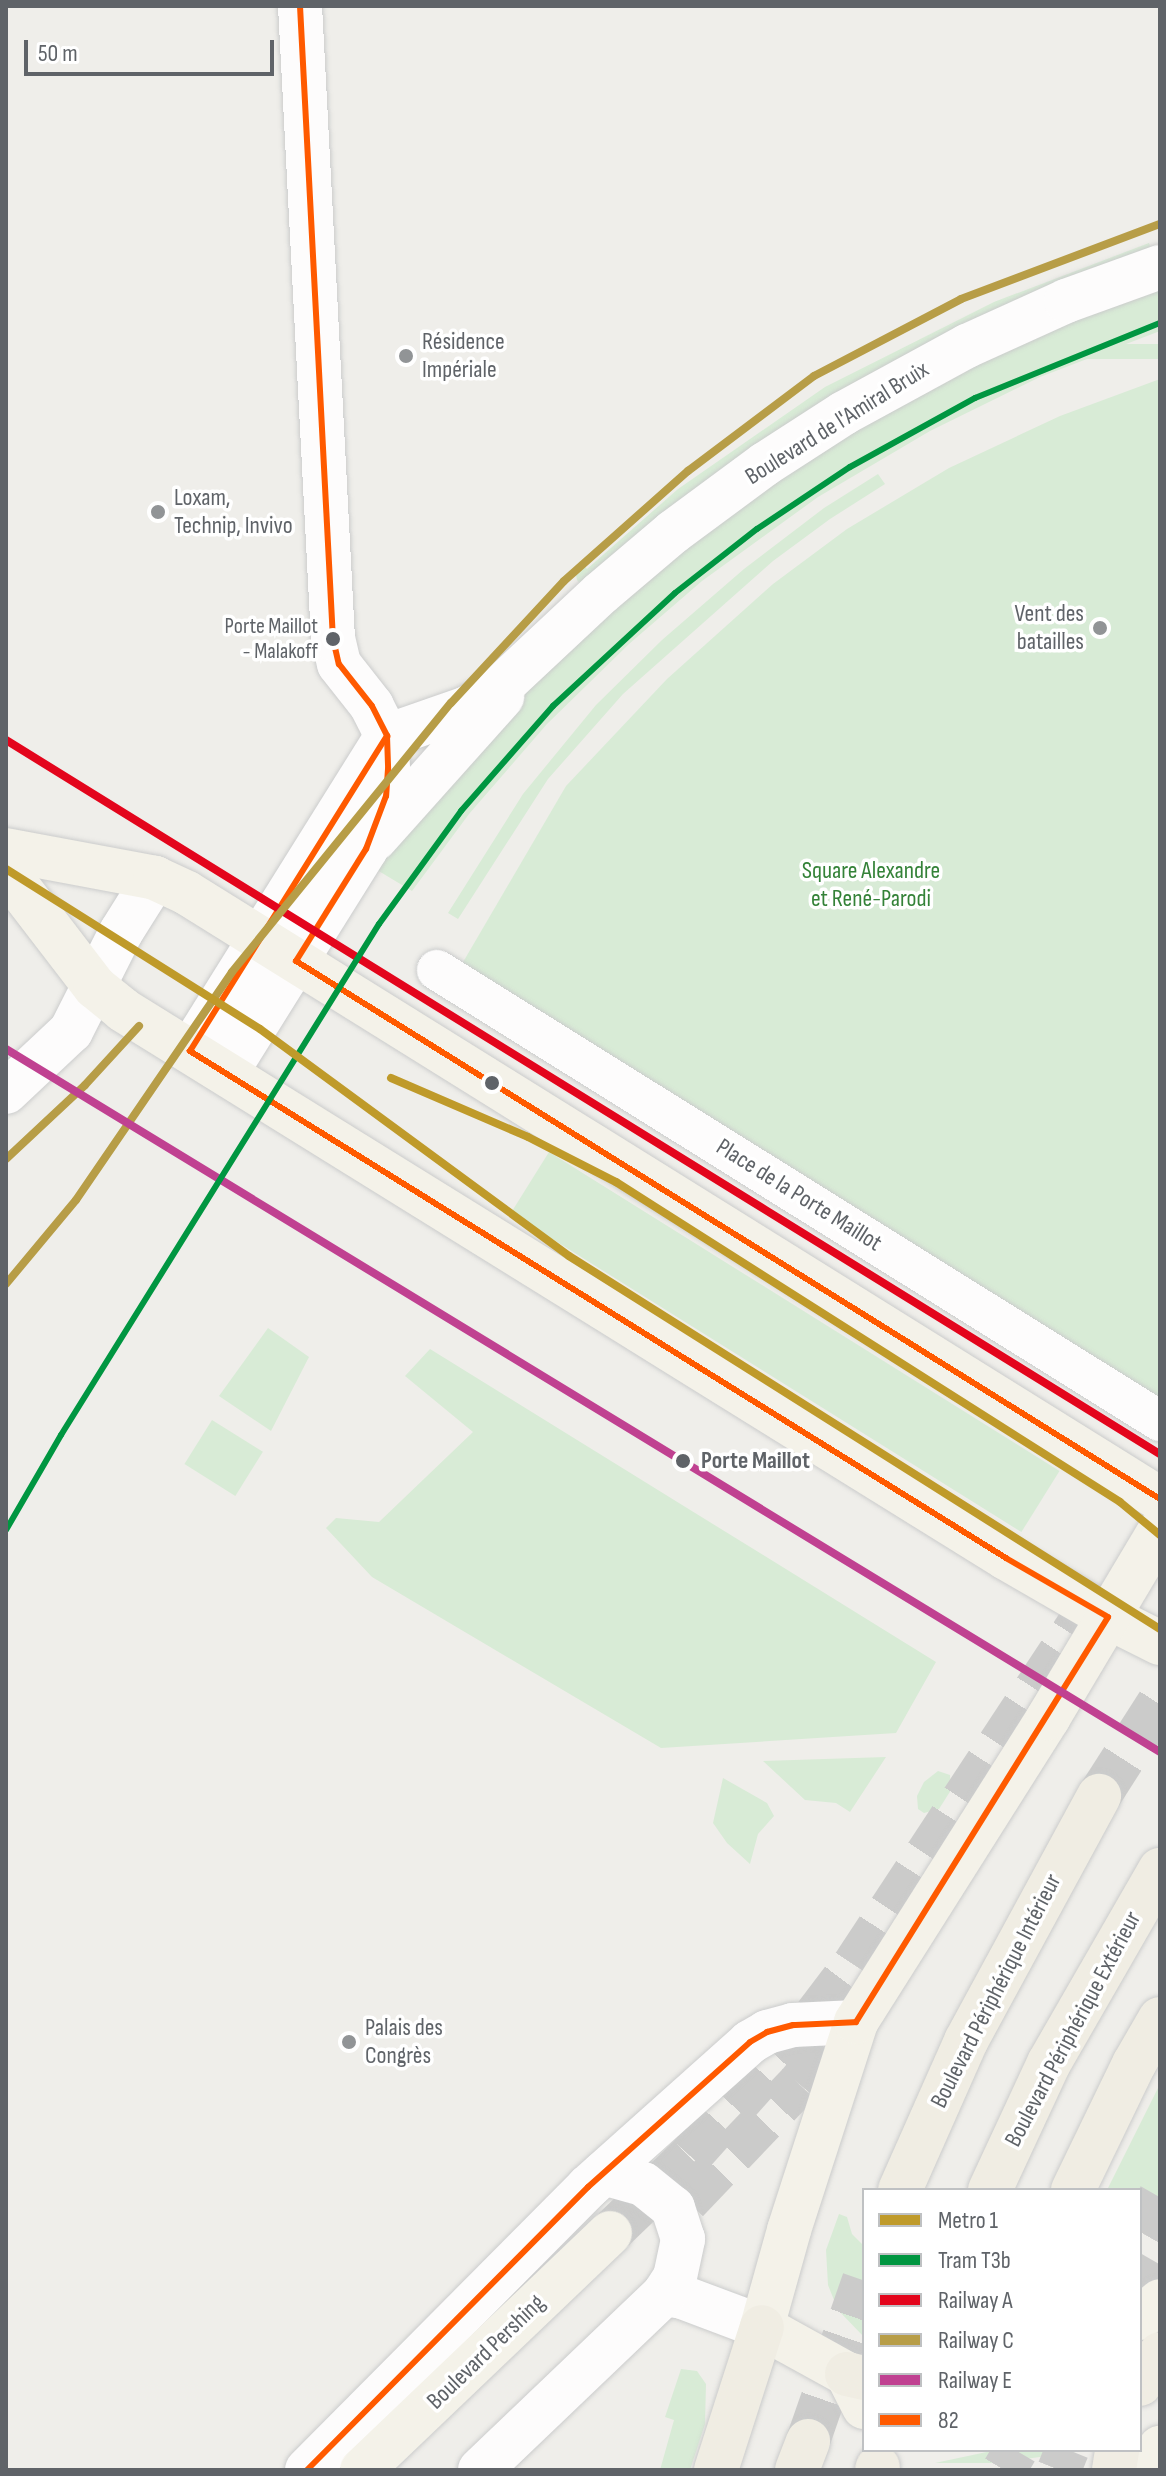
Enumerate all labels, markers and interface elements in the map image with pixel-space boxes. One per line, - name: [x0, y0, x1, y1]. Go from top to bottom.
- scale bar: [28, 24, 278, 74]
- text: 50 m: [38, 39, 78, 68]
- place label: Résidence Impériale: [422, 328, 505, 384]
- marker: Résidence Impériale: [397, 347, 415, 365]
- street label: Boulevard de l'Amiral Bruix: [740, 355, 934, 491]
- place label: Loxam, Technip, Invivo: [174, 484, 293, 540]
- marker: Loxam, Technip, Invivo: [149, 503, 167, 521]
- place label: Vent des batailles: [1014, 600, 1084, 656]
- place label: Porte Maillot - Malakoff: [224, 613, 318, 664]
- marker: Vent des batailles: [1091, 619, 1109, 637]
- marker: Porte Maillot - Malakoff: [325, 631, 341, 647]
- park label: Square Alexandre et René-Parodi: [802, 857, 940, 913]
- unlabelled marker: [484, 1075, 500, 1091]
- street label: Place de la Porte Maillot: [711, 1132, 887, 1258]
- place label: Porte Maillot: [701, 1447, 810, 1475]
- marker: Porte Maillot: [672, 1450, 694, 1472]
- street label: Boulevard Périphérique Intérieur: [924, 1869, 1068, 2113]
- street label: Boulevard Périphérique Extérieur: [999, 1906, 1147, 2152]
- place label: Palais des Congrès: [365, 2014, 443, 2070]
- marker: Palais des Congrès: [340, 2033, 358, 2051]
- legend: [862, 2188, 1142, 2452]
- text: Metro 1: [938, 2206, 998, 2235]
- text: Tram T3b: [938, 2246, 1011, 2275]
- text: Railway A: [938, 2286, 1013, 2315]
- street label: Boulevard Pershing: [421, 2289, 551, 2415]
- text: Railway C: [938, 2326, 1014, 2355]
- text: Railway E: [938, 2366, 1012, 2395]
- text: 82: [938, 2406, 959, 2435]

